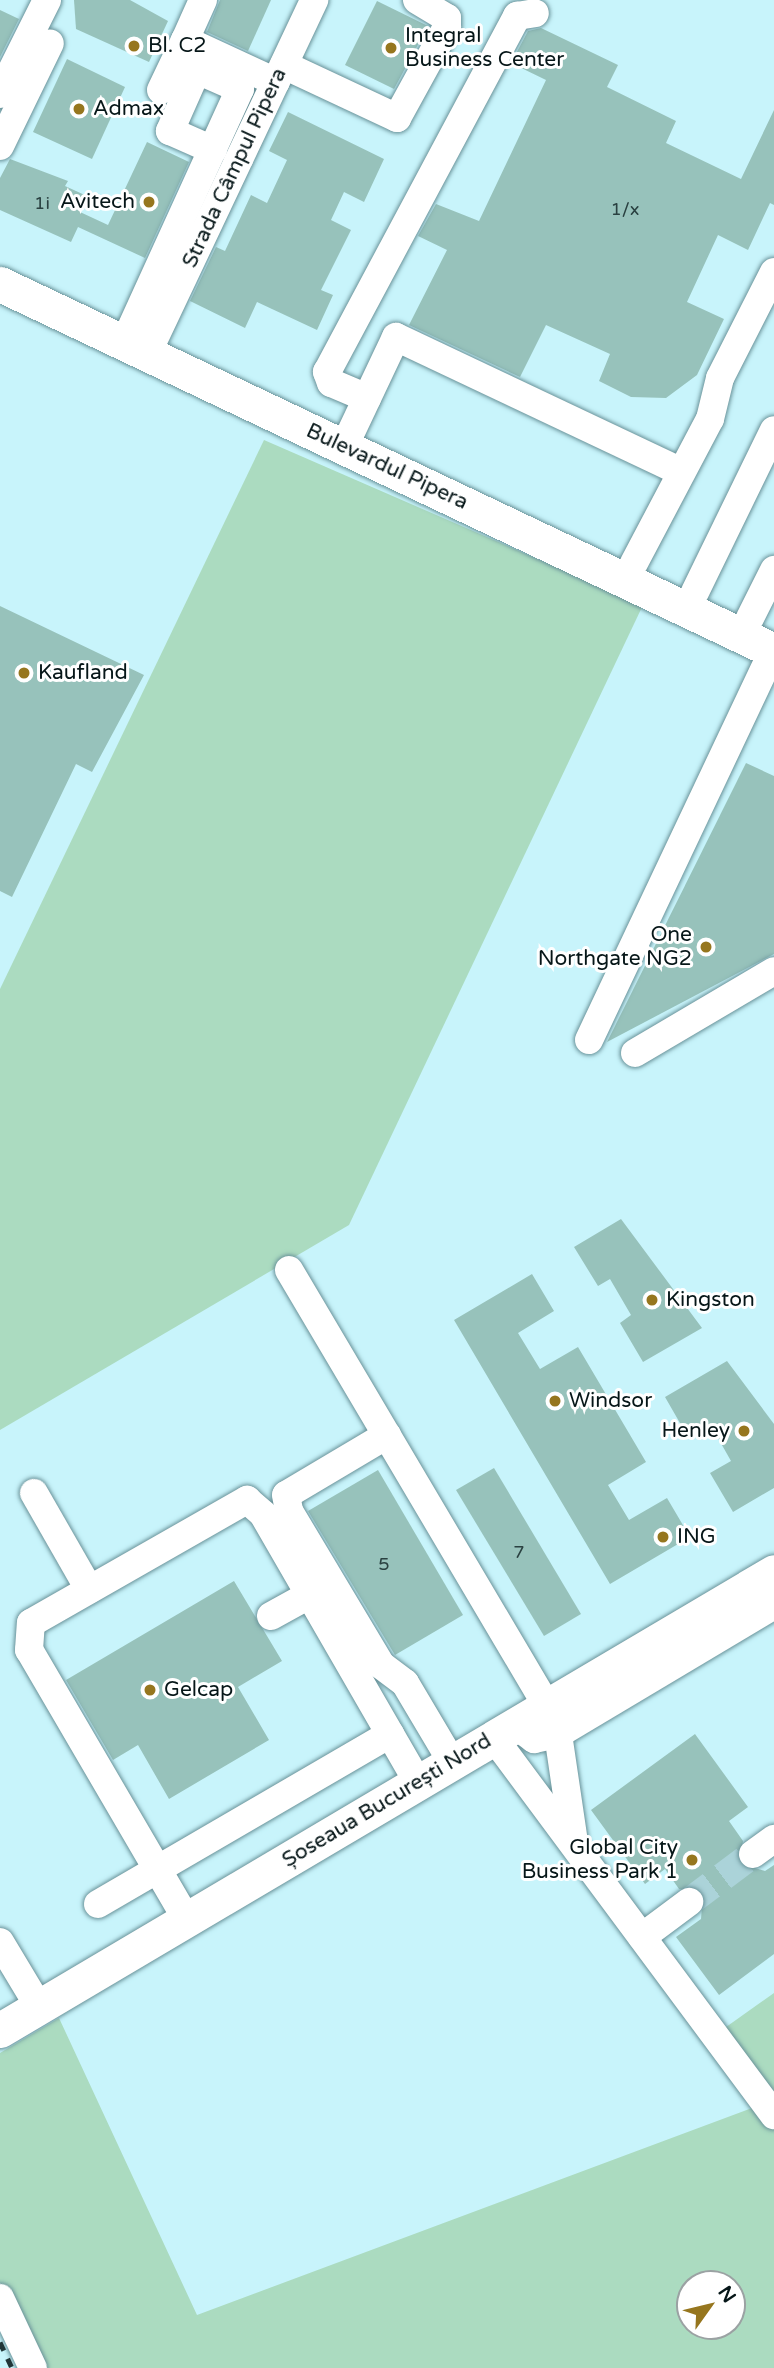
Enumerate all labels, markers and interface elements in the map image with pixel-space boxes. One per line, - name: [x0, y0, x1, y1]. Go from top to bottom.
- place label: Integral Business Center: [405, 23, 564, 73]
- place label: Bl. C2: [148, 33, 206, 59]
- marker: Bl. C2: [126, 38, 142, 54]
- marker: Integral Business Center: [383, 40, 399, 56]
- street label: Strada Câmpul Pipera: [178, 64, 292, 272]
- place label: Admax: [93, 96, 164, 122]
- marker: Admax: [71, 101, 87, 117]
- place label: Avitech: [60, 189, 135, 215]
- house number: 1i: [34, 192, 50, 214]
- marker: Avitech: [141, 194, 157, 210]
- house number: 1/x: [610, 198, 640, 220]
- street label: Bulevardul Pipera: [302, 418, 472, 516]
- place label: Kaufland: [38, 660, 128, 686]
- marker: Kaufland: [16, 665, 32, 681]
- place label: One Northgate NG2: [538, 922, 692, 972]
- marker: One Northgate NG2: [698, 939, 714, 955]
- place label: Kingston: [666, 1287, 755, 1313]
- marker: Kingston: [644, 1292, 660, 1308]
- place label: Windsor: [569, 1388, 652, 1414]
- marker: Windsor: [547, 1393, 563, 1409]
- place label: Henley: [661, 1418, 730, 1444]
- marker: Henley: [736, 1423, 752, 1439]
- place label: ING: [677, 1524, 716, 1550]
- marker: ING: [655, 1529, 671, 1545]
- house number: 7: [513, 1541, 525, 1563]
- house number: 5: [378, 1553, 390, 1575]
- place label: Gelcap: [164, 1677, 233, 1703]
- marker: Gelcap: [142, 1682, 158, 1698]
- street label: Șoseaua București Nord: [278, 1729, 496, 1873]
- place label: Global City Business Park 1: [522, 1835, 678, 1885]
- marker: Global City Business Park 1: [684, 1852, 700, 1868]
- north arrow: [676, 2270, 746, 2340]
- text: N: [713, 2282, 740, 2307]

